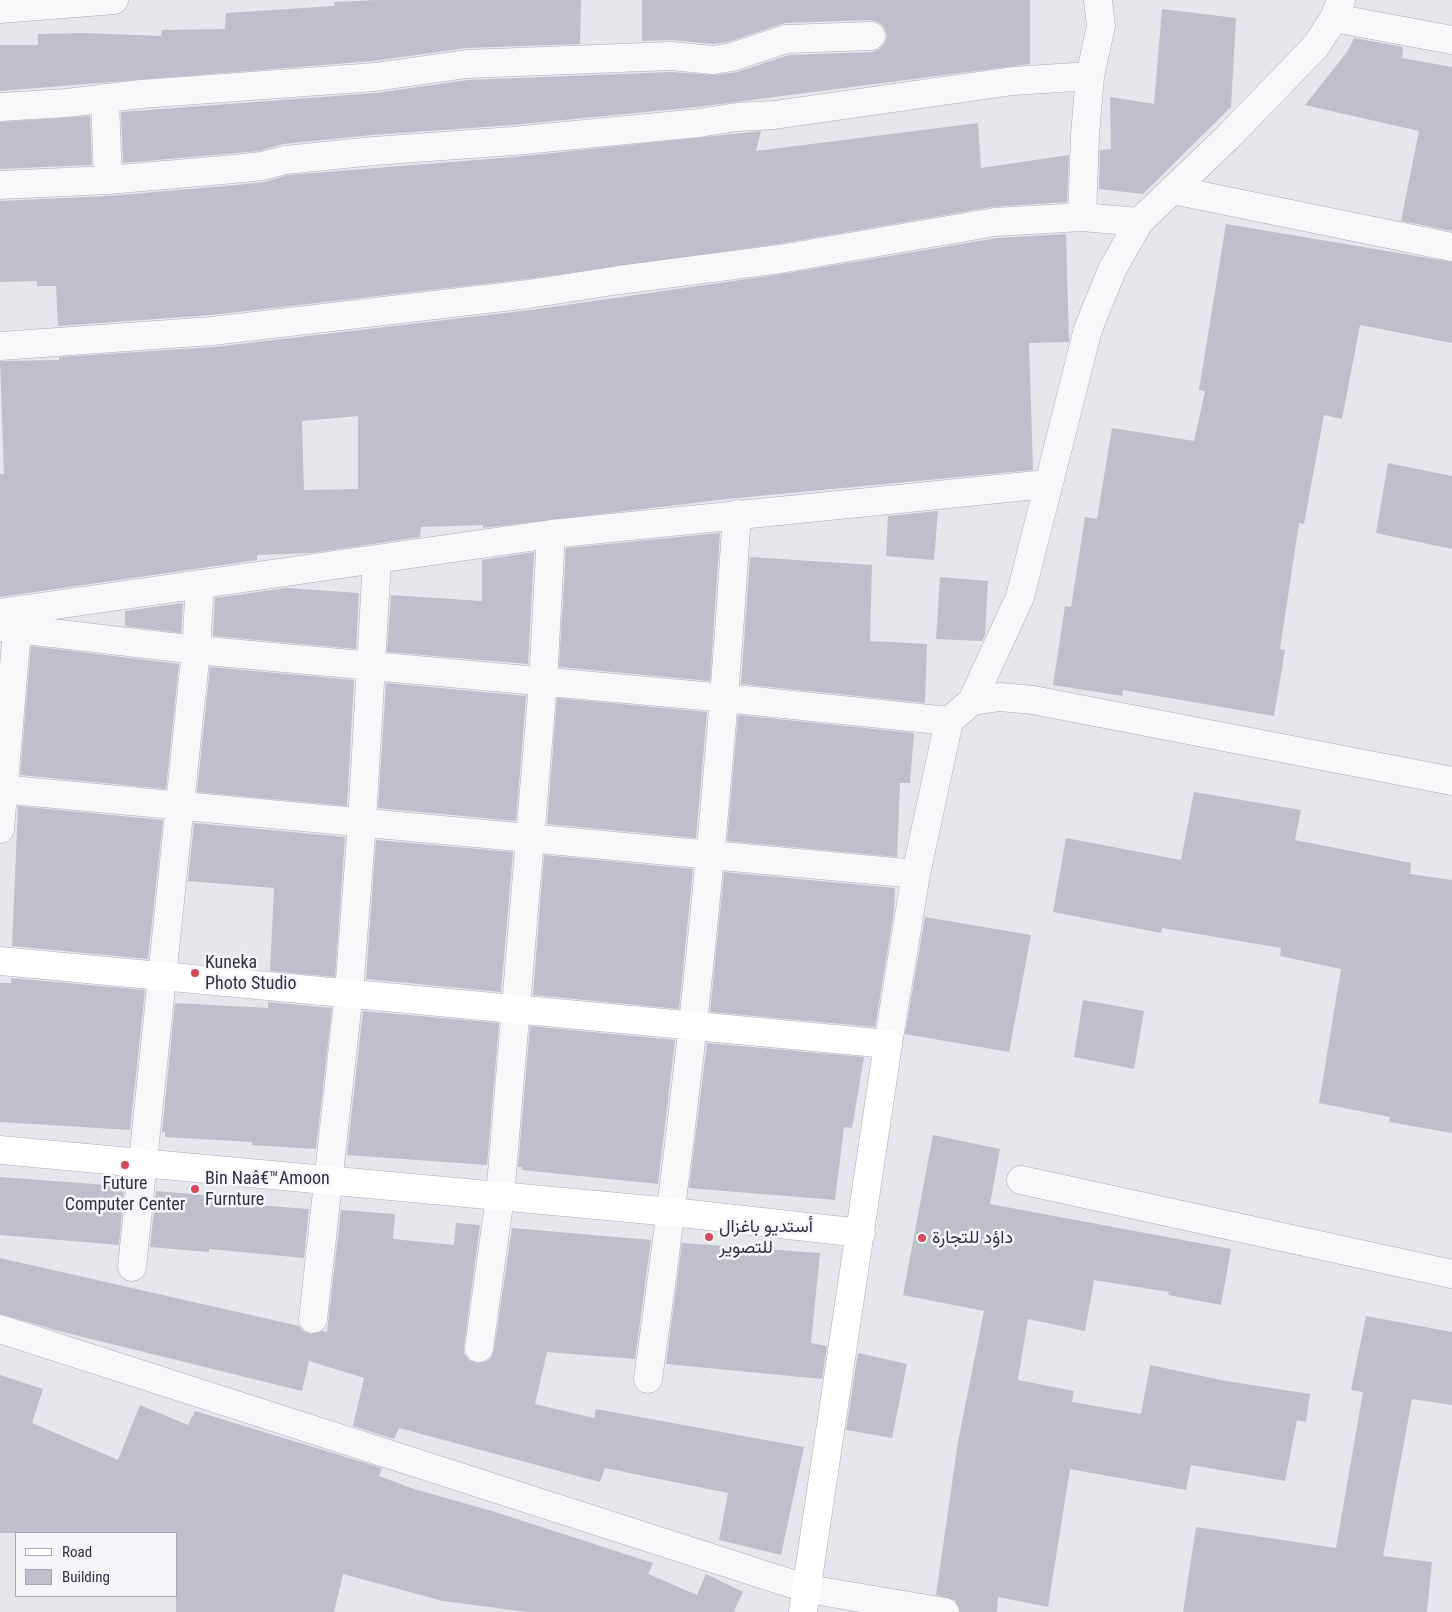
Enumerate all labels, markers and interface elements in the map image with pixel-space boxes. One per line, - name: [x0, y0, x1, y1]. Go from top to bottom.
- place label: Kuneka Photo Studio: [205, 952, 296, 994]
- marker: Kuneka Photo Studio: [189, 967, 201, 979]
- marker: Future Computer Center: [119, 1159, 131, 1171]
- place label: Bin Naâ€™Amoon Furnture: [205, 1168, 330, 1210]
- place label: Future Computer Center: [65, 1173, 185, 1216]
- marker: Bin Naâ€™Amoon Furnture: [189, 1183, 201, 1195]
- place label: أستديو باغزال للتصوير: [719, 1216, 813, 1258]
- place label: داؤد للتجارة: [932, 1227, 1013, 1249]
- marker: أستديو باغزال للتصوير: [703, 1231, 715, 1243]
- marker: داؤد للتجارة: [916, 1232, 928, 1244]
- legend: [15, 1532, 178, 1597]
- text: Road: [62, 1543, 92, 1561]
- text: Building: [62, 1568, 110, 1586]

